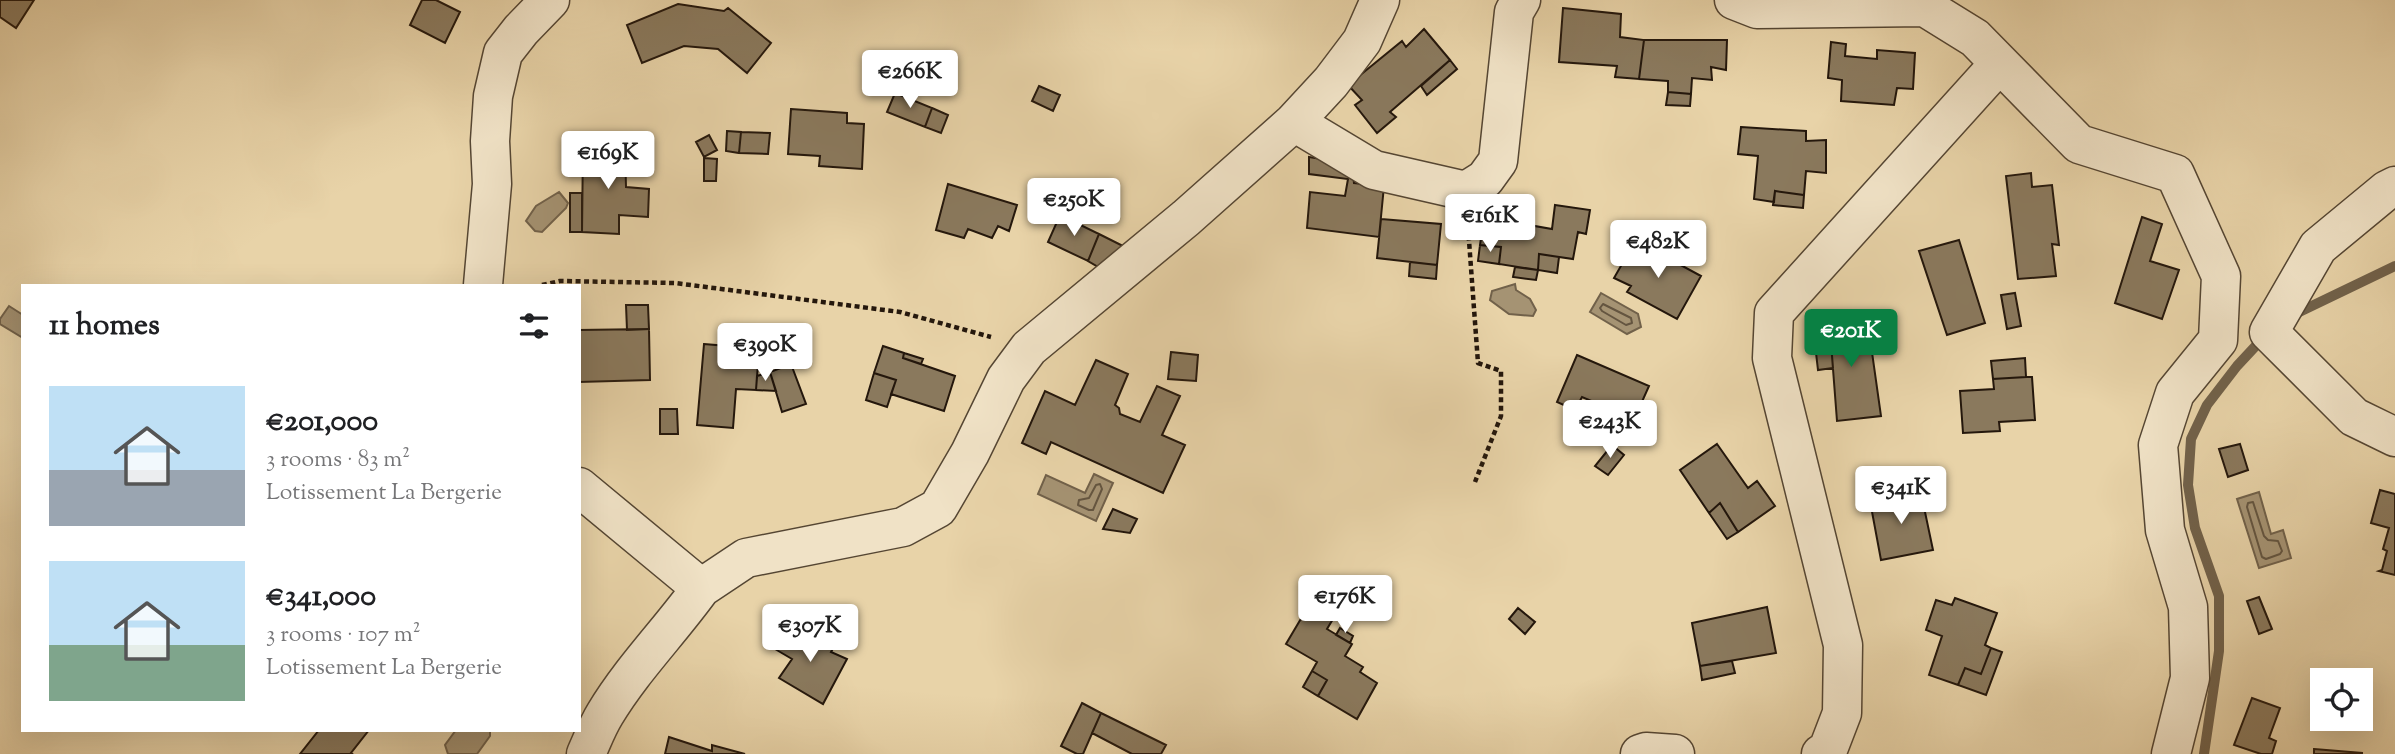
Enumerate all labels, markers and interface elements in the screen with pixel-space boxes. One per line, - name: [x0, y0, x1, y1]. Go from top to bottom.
- pin: €266K: [861, 50, 959, 110]
- text: €266K: [878, 56, 942, 89]
- pin: €169K: [559, 132, 657, 191]
- text: €169K: [577, 137, 639, 170]
- pin: €250K: [1025, 178, 1123, 238]
- text: €250K: [1043, 184, 1105, 217]
- pin: €161K: [1441, 194, 1539, 254]
- text: €161K: [1461, 200, 1519, 233]
- pin: €482K: [1609, 220, 1707, 280]
- text: €482K: [1626, 226, 1690, 259]
- text: 11 homes: [49, 305, 160, 348]
- icon: filters: [515, 307, 553, 345]
- pin: €201K: [1802, 310, 1900, 369]
- text: €201K: [1820, 315, 1882, 348]
- pin: €390K: [716, 324, 814, 383]
- text: €390K: [733, 329, 797, 362]
- pin: €243K: [1561, 400, 1659, 460]
- text: €201,000: [266, 401, 378, 444]
- text: €243K: [1579, 406, 1641, 439]
- icon: home: [105, 414, 189, 498]
- text: 3 rooms · 83 m²: [266, 444, 410, 477]
- pin: €341K: [1852, 466, 1950, 526]
- text: €341K: [1871, 472, 1931, 505]
- text: Lotissement La Bergerie: [266, 477, 502, 510]
- text: €341,000: [266, 576, 376, 619]
- pin: €176K: [1296, 576, 1394, 635]
- text: €176K: [1314, 581, 1376, 614]
- icon: home: [105, 589, 189, 673]
- pin: €307K: [761, 604, 859, 664]
- text: €307K: [778, 610, 842, 643]
- text: 3 rooms · 107 m²: [266, 619, 421, 652]
- text: Lotissement La Bergerie: [266, 652, 502, 685]
- map controls: [2310, 668, 2373, 731]
- button: locate: [2310, 668, 2373, 731]

